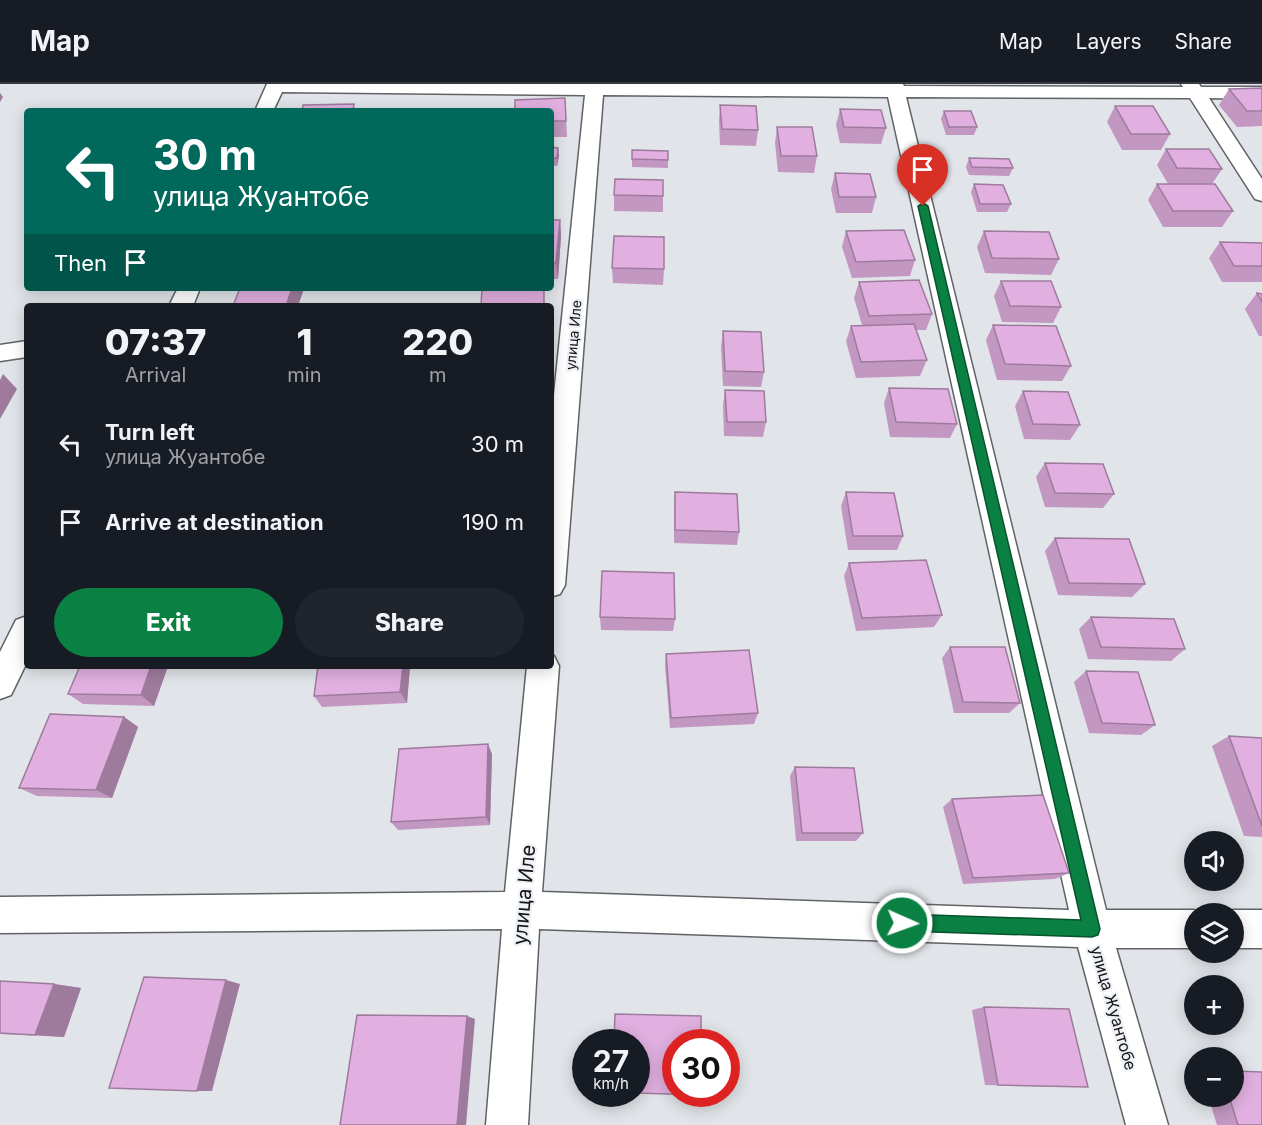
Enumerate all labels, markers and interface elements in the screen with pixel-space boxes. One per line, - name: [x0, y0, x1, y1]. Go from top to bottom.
- text: Map: [30, 24, 90, 58]
- text: Map: [999, 29, 1043, 54]
- text: Layers: [1076, 29, 1142, 54]
- text: Share: [1175, 29, 1232, 54]
- text: 30 m: [153, 129, 257, 180]
- icon: left: [54, 132, 132, 210]
- pin: [897, 144, 948, 206]
- icon: arrive: [906, 153, 939, 186]
- text: улица Жуантобе: [153, 180, 369, 213]
- icon: arrive: [119, 246, 152, 279]
- text: Then: [54, 250, 107, 276]
- street label: улица Иле: [561, 299, 585, 371]
- text: 07:37: [105, 320, 206, 364]
- text: 1: [296, 320, 312, 364]
- text: 220: [402, 320, 473, 364]
- text: Arrival: [125, 363, 186, 387]
- text: min: [287, 363, 322, 387]
- text: m: [429, 363, 447, 387]
- text: Turn left: [105, 419, 195, 445]
- icon: left: [54, 428, 87, 461]
- text: 30 m: [471, 431, 524, 457]
- text: улица Жуантобе: [105, 445, 265, 469]
- icon: arrive: [54, 506, 87, 539]
- text: Arrive at destination: [105, 509, 324, 535]
- text: 190 m: [462, 509, 524, 535]
- button: Exit: [54, 588, 283, 657]
- button: Share: [295, 588, 524, 657]
- map controls: [1184, 831, 1244, 1107]
- button: sound: [1184, 831, 1244, 891]
- street label: улица Иле: [508, 844, 540, 946]
- position arrow: [870, 891, 934, 955]
- button: layers: [1184, 903, 1244, 963]
- street label: улица Жуантобе: [1087, 944, 1141, 1072]
- button: +: [1184, 975, 1244, 1035]
- speed limit sign: 30: [662, 1029, 740, 1107]
- text: 27: [593, 1043, 629, 1079]
- button: −: [1184, 1047, 1244, 1107]
- text: km/h: [593, 1074, 629, 1093]

